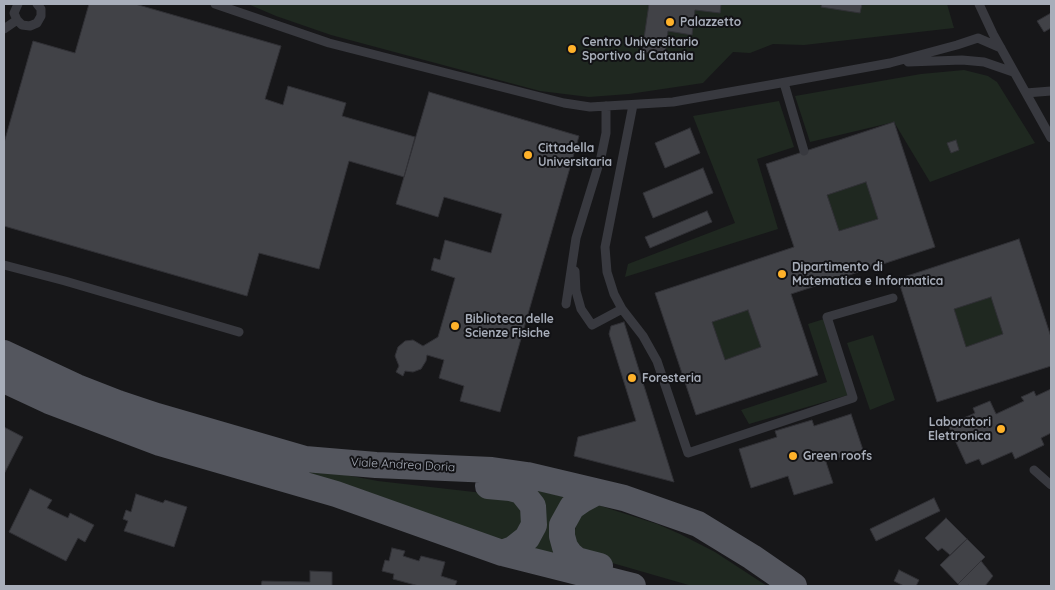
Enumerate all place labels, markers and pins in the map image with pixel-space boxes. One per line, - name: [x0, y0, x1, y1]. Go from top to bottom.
- place label: Palazzetto: [680, 15, 741, 29]
- marker: Palazzetto: [664, 16, 676, 28]
- place label: Centro Universitario Sportivo di Catania: [582, 35, 698, 63]
- marker: Centro Universitario Sportivo di Catania: [566, 43, 578, 55]
- place label: Cittadella Universitaria: [538, 141, 612, 169]
- marker: Cittadella Universitaria: [522, 149, 534, 161]
- place label: Dipartimento di Matematica e Informatica: [792, 260, 943, 288]
- marker: Dipartimento di Matematica e Informatica: [776, 268, 788, 280]
- place label: Biblioteca delle Scienze Fisiche: [465, 312, 554, 340]
- marker: Biblioteca delle Scienze Fisiche: [449, 320, 461, 332]
- place label: Foresteria: [642, 371, 701, 385]
- marker: Foresteria: [626, 372, 638, 384]
- place label: Laboratori Elettronica: [928, 415, 991, 443]
- marker: Laboratori Elettronica: [995, 423, 1007, 435]
- place label: Green roofs: [803, 449, 872, 463]
- marker: Green roofs: [787, 450, 799, 462]

